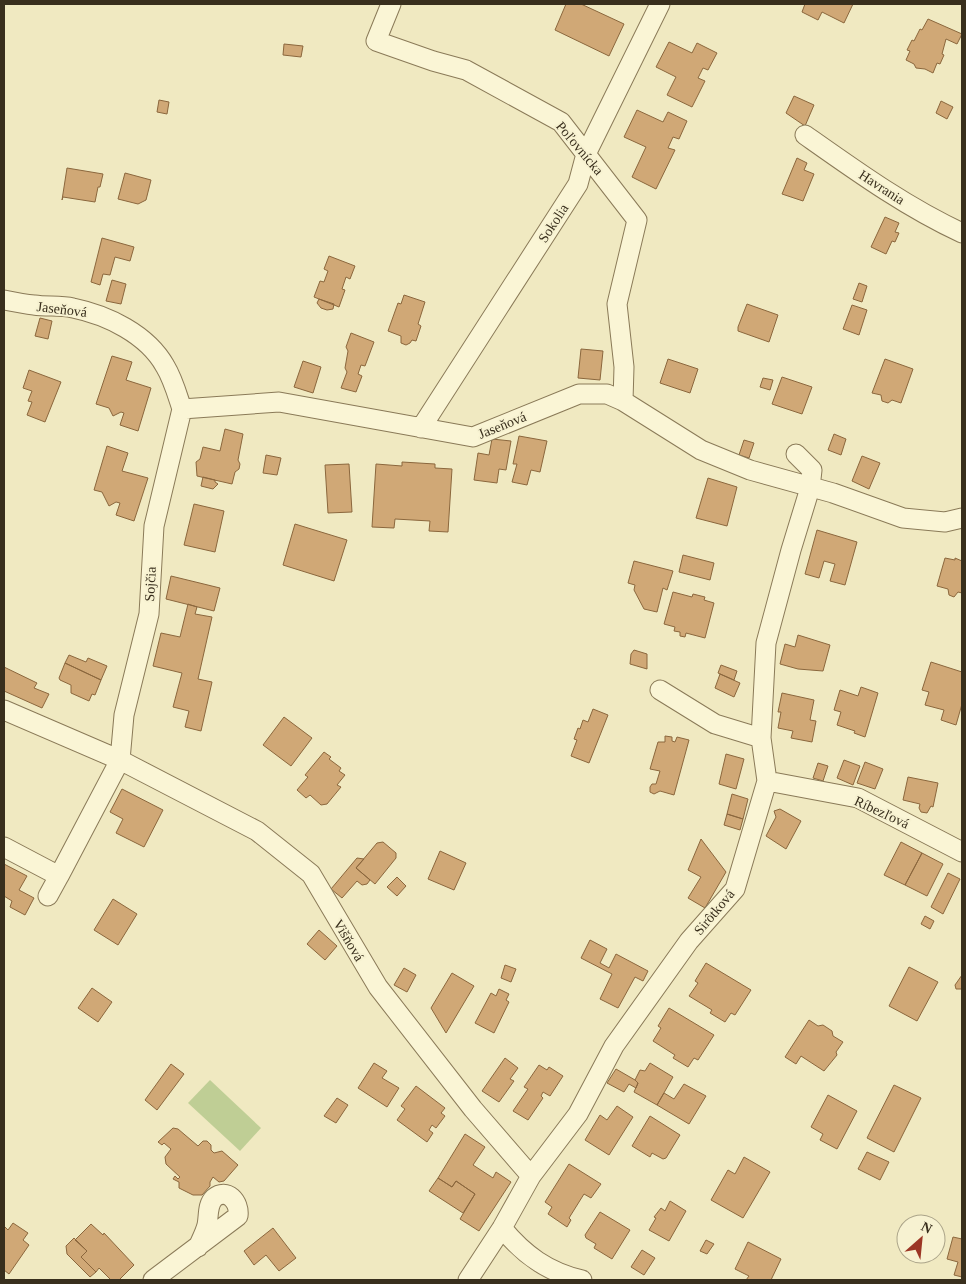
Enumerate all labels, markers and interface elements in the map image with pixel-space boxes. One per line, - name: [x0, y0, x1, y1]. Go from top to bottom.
- street label: Poľovnícka: [553, 119, 607, 179]
- street label: Havrania: [856, 167, 908, 208]
- street label: Sokolia: [535, 201, 572, 245]
- street label: Jaseňová: [36, 299, 89, 320]
- street label: Jaseňová: [476, 409, 529, 442]
- street label: Sojčia: [142, 565, 159, 602]
- street label: Ríbezľová: [852, 793, 912, 832]
- street label: Sirôtková: [691, 886, 738, 938]
- street label: Višňová: [330, 917, 367, 964]
- north arrow: [896, 1214, 946, 1264]
- text: N: [919, 1219, 935, 1237]

